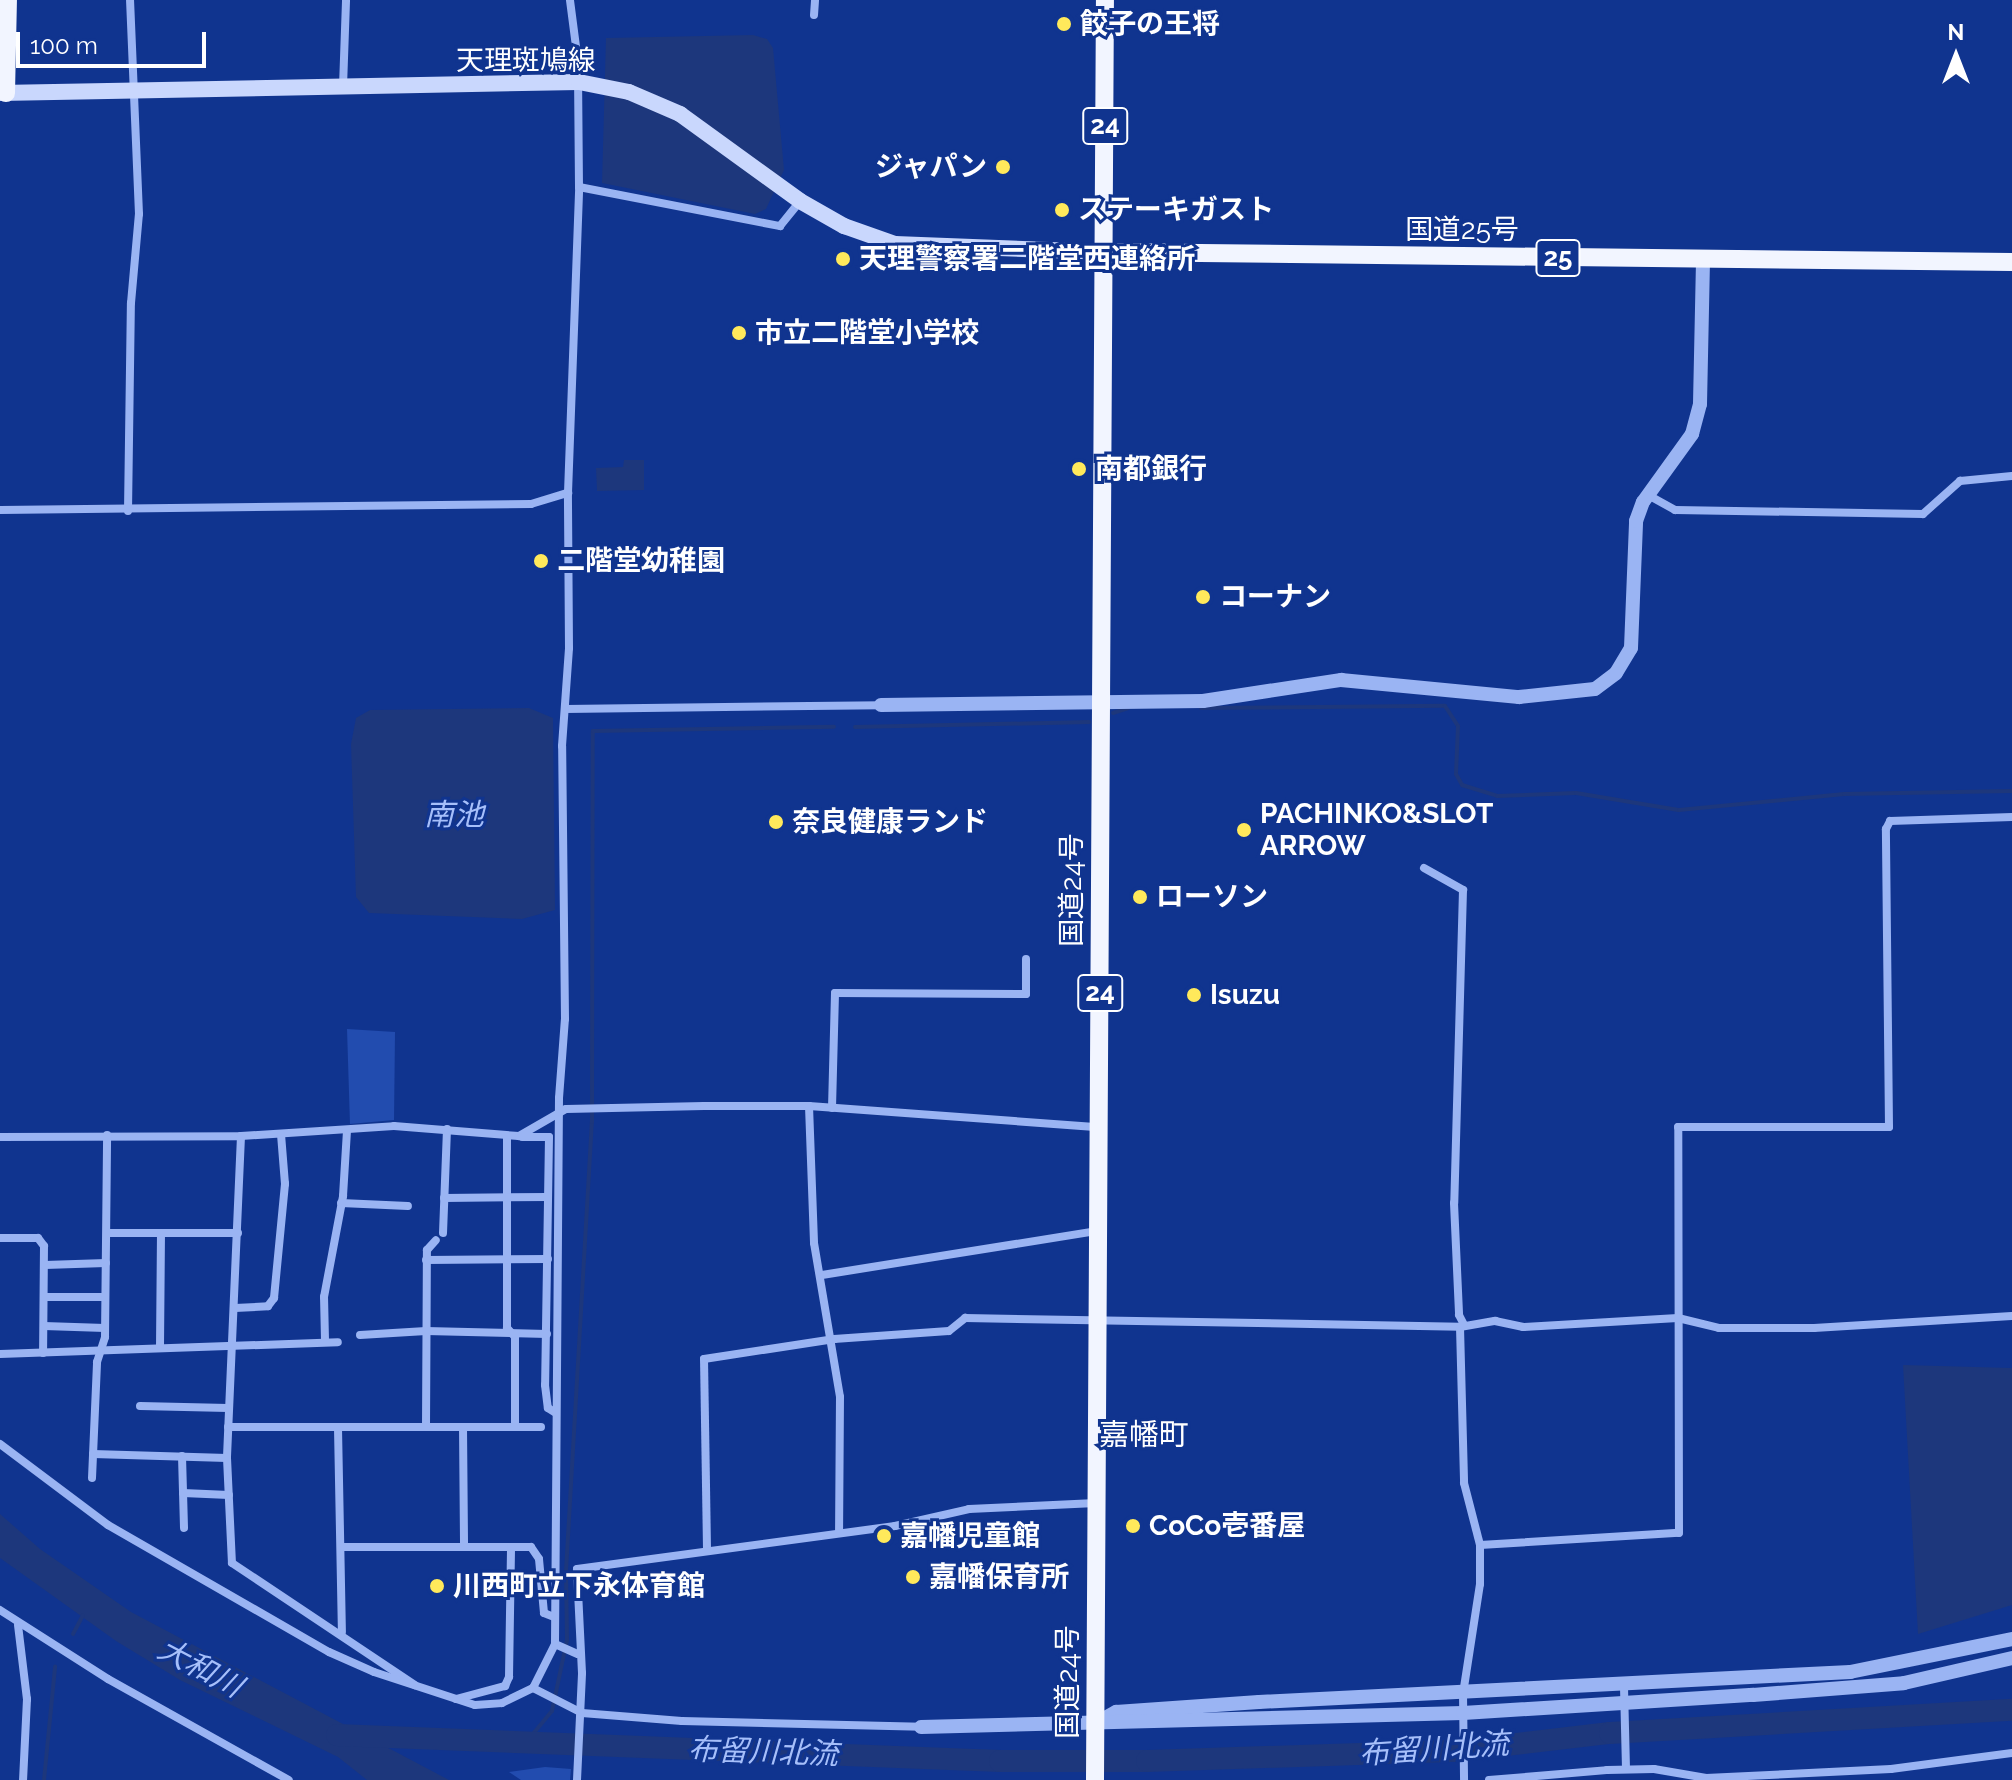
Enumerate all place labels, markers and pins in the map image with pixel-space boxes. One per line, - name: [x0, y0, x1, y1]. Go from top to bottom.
- place label: 餃子の王将: [1080, 7, 1220, 41]
- marker: 餃子の王将: [1055, 15, 1073, 33]
- place label: ジャパン: [875, 150, 987, 184]
- marker: ジャパン: [994, 158, 1012, 176]
- place label: ステーキガスト: [1078, 193, 1274, 227]
- marker: ステーキガスト: [1053, 201, 1071, 219]
- place label: 天理警察署二階堂西連絡所: [859, 242, 1195, 276]
- marker: 天理警察署二階堂西連絡所: [834, 250, 852, 268]
- place label: 市立二階堂小学校: [755, 316, 979, 350]
- marker: 市立二階堂小学校: [730, 324, 748, 342]
- place label: 南都銀行: [1095, 452, 1207, 486]
- marker: 南都銀行: [1070, 460, 1088, 478]
- place label: 二階堂幼稚園: [557, 544, 725, 578]
- marker: 二階堂幼稚園: [532, 552, 550, 570]
- place label: コーナン: [1219, 580, 1331, 614]
- marker: コーナン: [1194, 588, 1212, 606]
- place label: PACHINKO&SLOT ARROW: [1260, 797, 1493, 863]
- place label: 奈良健康ランド: [792, 805, 988, 839]
- marker: 奈良健康ランド: [767, 813, 785, 831]
- marker: PACHINKO&SLOT ARROW: [1235, 821, 1253, 839]
- place label: ローソン: [1156, 880, 1268, 914]
- marker: ローソン: [1131, 888, 1149, 906]
- place label: Isuzu: [1210, 978, 1280, 1012]
- marker: Isuzu: [1185, 986, 1203, 1004]
- place label: CoCo壱番屋: [1149, 1509, 1305, 1543]
- marker: CoCo壱番屋: [1124, 1517, 1142, 1535]
- place label: 嘉幡児童館: [900, 1519, 1040, 1553]
- marker: 嘉幡児童館: [875, 1527, 893, 1545]
- place label: 嘉幡保育所: [929, 1560, 1069, 1594]
- marker: 嘉幡保育所: [904, 1568, 922, 1586]
- place label: 川西町立下永体育館: [453, 1569, 705, 1603]
- marker: 川西町立下永体育館: [428, 1577, 446, 1595]

